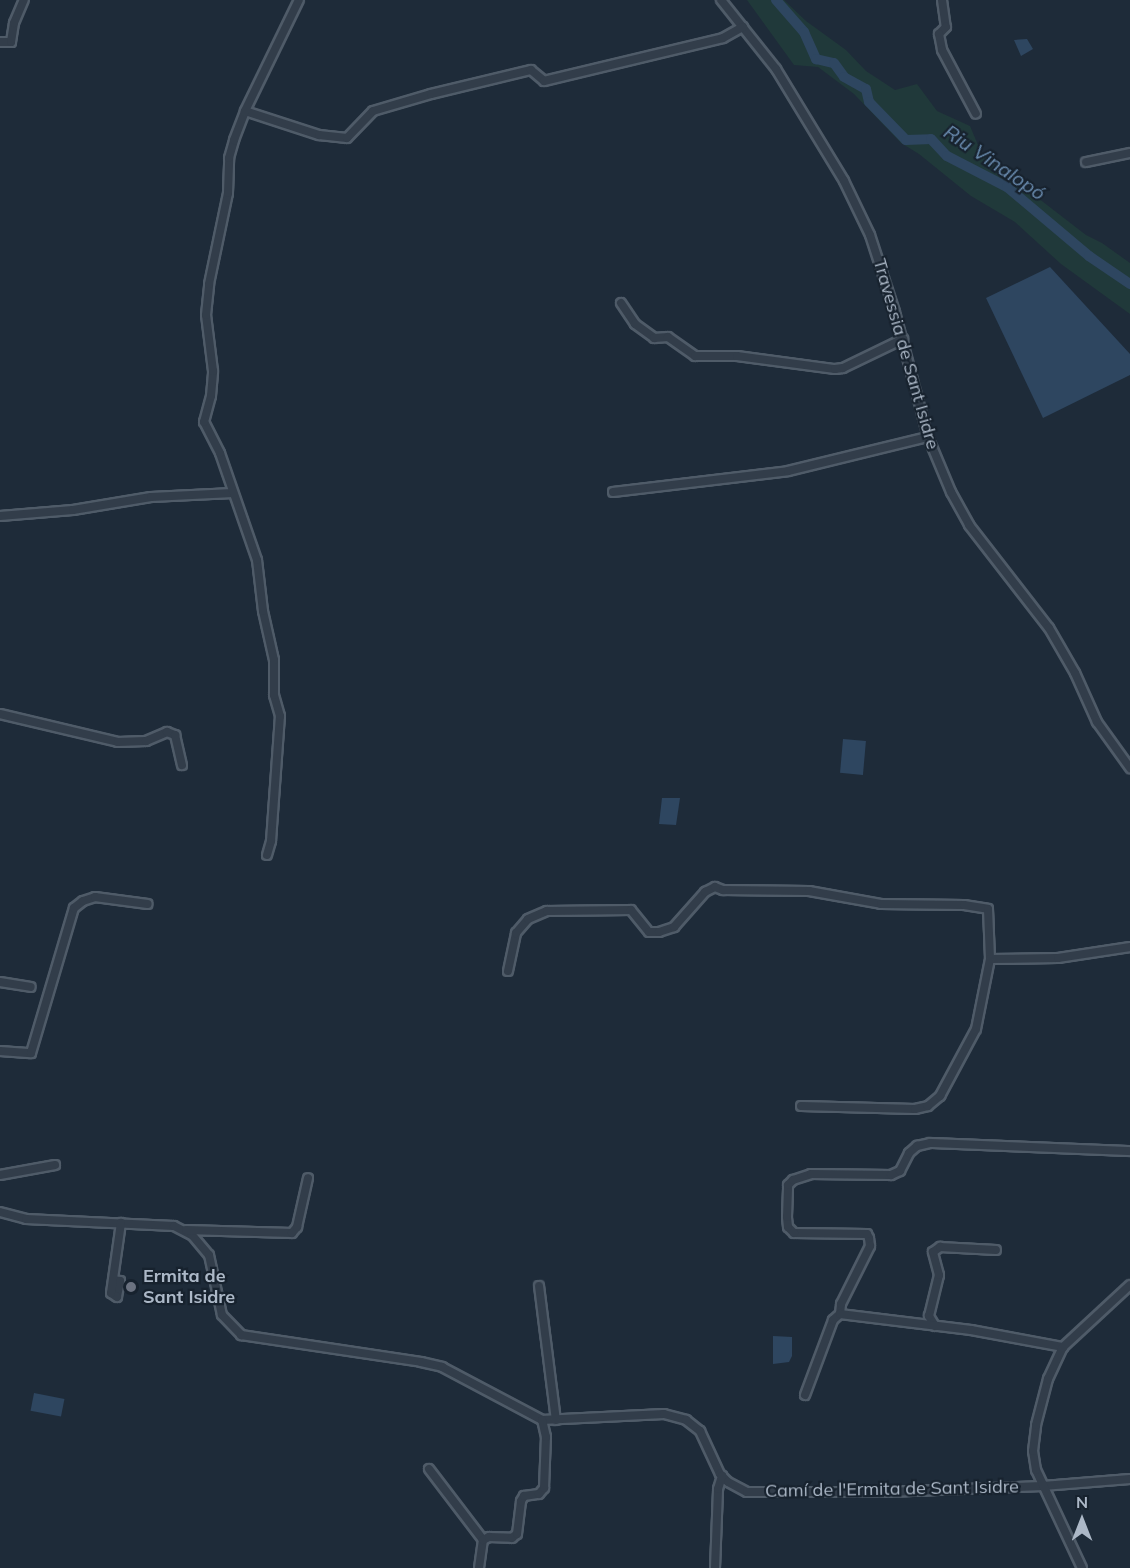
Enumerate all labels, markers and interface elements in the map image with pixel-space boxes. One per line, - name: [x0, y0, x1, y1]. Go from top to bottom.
- water label: Riu Vinalopó: [940, 119, 1050, 205]
- street label: Travessia de Sant Isidre: [868, 256, 944, 452]
- place label: Ermita de Sant Isidre: [143, 1266, 235, 1308]
- marker: Ermita de Sant Isidre: [124, 1280, 138, 1294]
- street label: Camí de l'Ermita de Sant Isidre: [765, 1476, 1019, 1502]
- north arrow: [1052, 1490, 1112, 1550]
- text: N: [1076, 1492, 1088, 1512]

